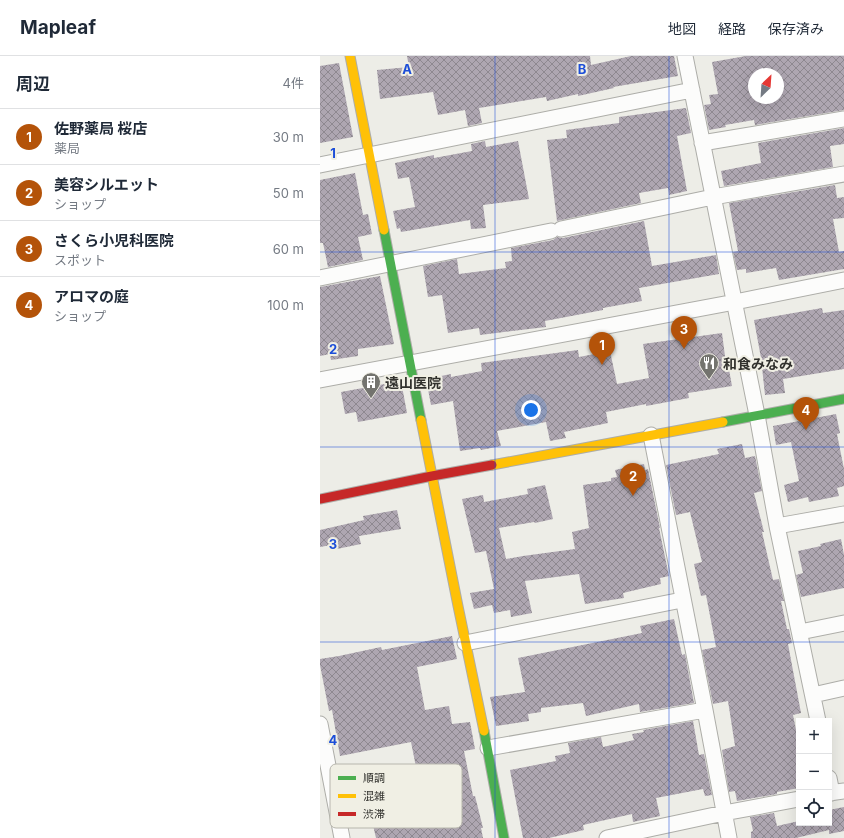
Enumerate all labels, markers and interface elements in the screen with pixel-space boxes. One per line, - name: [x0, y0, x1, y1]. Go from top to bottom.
- text: Mapleaf: [20, 16, 96, 39]
- text: 地図: [668, 20, 696, 37]
- text: 経路: [718, 20, 746, 37]
- text: 保存済み: [768, 20, 824, 37]
- text: A: [402, 61, 412, 77]
- text: B: [578, 61, 587, 77]
- north arrow: [748, 68, 784, 104]
- text: 周辺: [16, 74, 50, 94]
- text: 4件: [283, 75, 304, 91]
- text: 佐野薬局 桜店: [54, 119, 148, 138]
- text: 1: [26, 129, 32, 145]
- text: 30 m: [273, 129, 304, 145]
- text: 薬局: [54, 140, 80, 156]
- text: 1: [330, 145, 336, 161]
- text: 美容シルエット: [54, 175, 159, 194]
- text: 2: [25, 185, 33, 201]
- text: 50 m: [273, 185, 304, 201]
- text: ショップ: [54, 196, 106, 212]
- text: さくら小児科医院: [54, 231, 174, 250]
- text: 3: [25, 241, 33, 257]
- text: 60 m: [273, 241, 304, 257]
- text: スポット: [54, 252, 106, 268]
- text: アロマの庭: [54, 287, 129, 306]
- text: 4: [25, 297, 33, 313]
- text: 100 m: [267, 297, 304, 313]
- text: ショップ: [54, 308, 106, 324]
- pin: 3: [671, 316, 697, 349]
- pin: 1: [589, 332, 615, 365]
- text: 2: [329, 341, 337, 357]
- restaurant icon: 和食みなみ: [698, 352, 720, 380]
- place label: 和食みなみ: [723, 355, 793, 372]
- building icon: 遠山医院: [360, 371, 382, 399]
- place label: 遠山医院: [385, 374, 441, 391]
- pin: 4: [793, 397, 819, 430]
- your location: [521, 400, 541, 420]
- pin: 2: [620, 463, 646, 496]
- text: 3: [329, 536, 337, 552]
- map controls: [796, 718, 832, 826]
- button: +: [796, 718, 832, 754]
- text: 4: [329, 732, 338, 748]
- button: −: [796, 754, 832, 790]
- legend: [330, 764, 462, 828]
- text: 順調: [363, 771, 385, 785]
- text: 混雑: [363, 789, 385, 803]
- button: locate: [796, 790, 832, 826]
- text: 渋滞: [363, 807, 385, 821]

